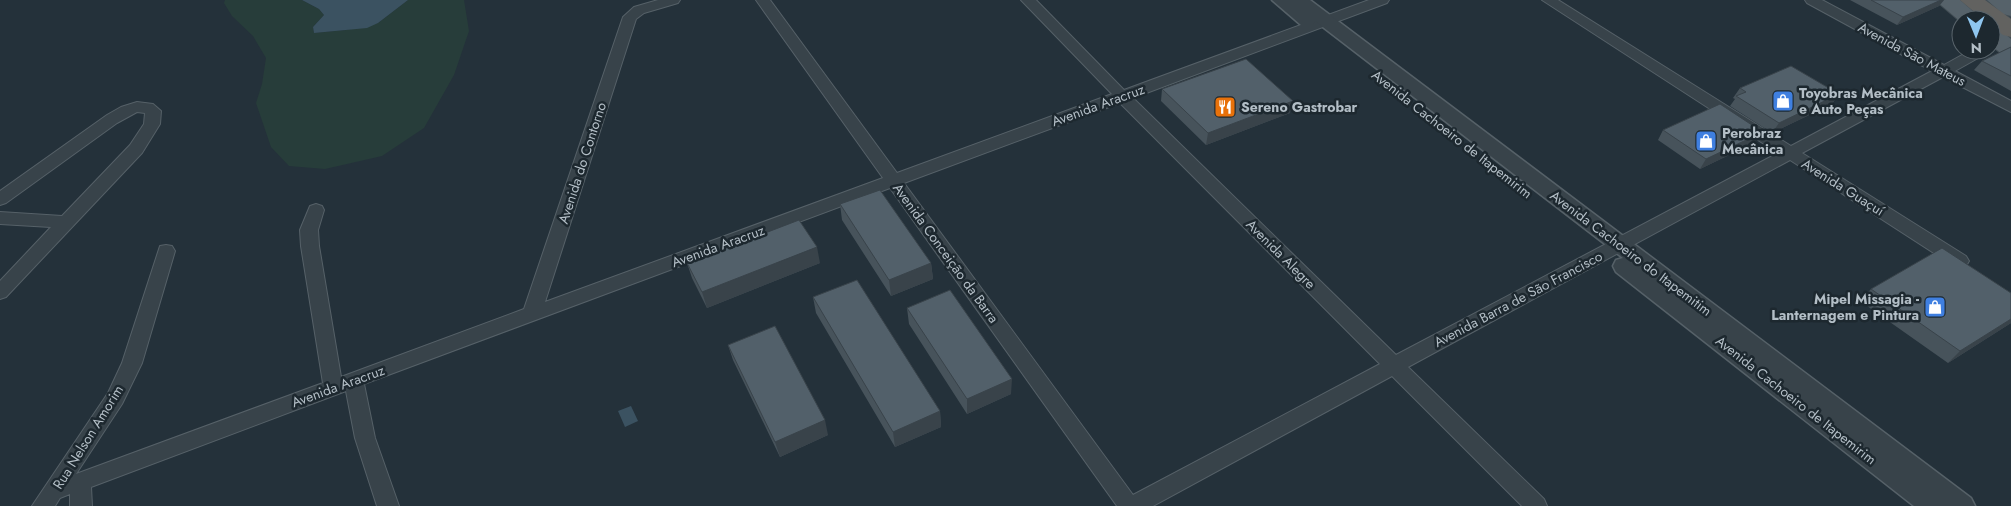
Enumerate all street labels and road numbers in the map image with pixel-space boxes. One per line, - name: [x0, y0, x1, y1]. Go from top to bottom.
- street label: Avenida São Mateus: [1855, 17, 1970, 91]
- street label: Avenida Cachoeiro de Itapemirim: [1367, 65, 1537, 203]
- street label: Avenida Aracruz: [1049, 79, 1148, 131]
- street label: Avenida do Contorno: [553, 99, 611, 226]
- street label: Avenida Guaçuí: [1798, 154, 1889, 221]
- street label: Avenida Conceição da Barra: [888, 179, 1004, 327]
- street label: Avenida Cachoeiro do Itapemitim: [1546, 185, 1716, 321]
- street label: Avenida Alegre: [1242, 215, 1320, 293]
- street label: Avenida Aracruz: [669, 220, 768, 272]
- street label: Avenida Barra de São Francisco: [1430, 246, 1606, 352]
- street label: Avenida Cachoeiro de Itapemirim: [1711, 331, 1881, 469]
- street label: Avenida Aracruz: [289, 360, 388, 412]
- street label: Rua Nelson Amorim: [48, 381, 128, 493]

